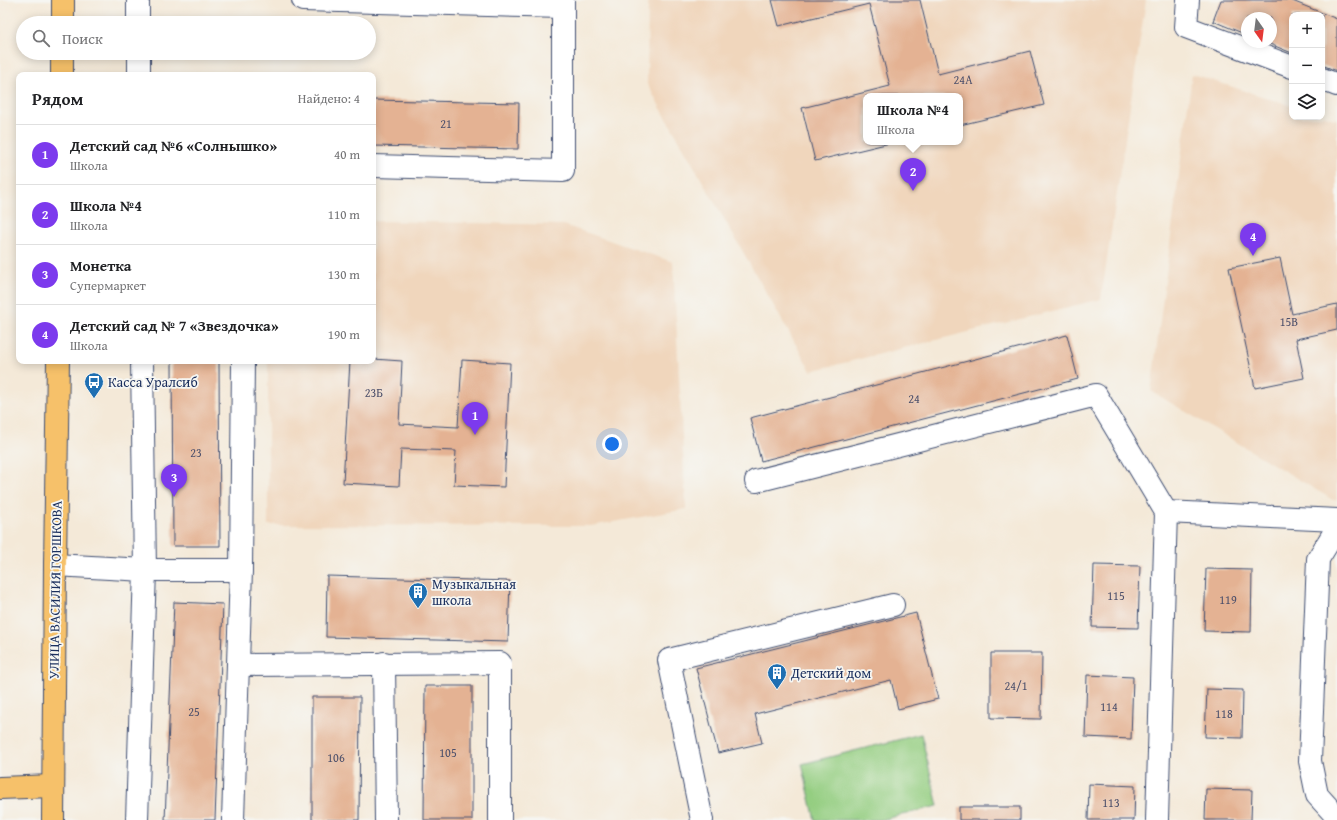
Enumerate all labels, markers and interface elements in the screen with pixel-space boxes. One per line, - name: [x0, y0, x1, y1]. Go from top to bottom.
- north arrow: [1241, 12, 1277, 48]
- map controls: [1289, 12, 1325, 120]
- button: +: [1289, 12, 1325, 48]
- search box: [16, 16, 376, 60]
- icon: search: [30, 27, 52, 49]
- text: Поиск: [62, 28, 103, 49]
- button: −: [1289, 48, 1325, 84]
- house number: 24А: [954, 71, 973, 88]
- button: layers: [1289, 84, 1325, 120]
- text: Рядом: [32, 86, 83, 111]
- text: Найдено: 4: [298, 89, 360, 108]
- popup: [863, 93, 963, 145]
- text: Школа №4: [877, 99, 949, 120]
- house number: 21: [440, 115, 452, 132]
- text: Школа: [877, 120, 915, 139]
- text: Детский сад №6 «Солнышко»: [70, 135, 277, 156]
- text: 1: [42, 145, 48, 164]
- text: 40 m: [334, 145, 360, 164]
- text: Школа: [70, 156, 108, 175]
- pin: 2: [900, 158, 926, 191]
- text: Школа №4: [70, 195, 142, 216]
- text: 2: [42, 205, 48, 224]
- text: 110 m: [328, 205, 360, 224]
- text: Школа: [70, 216, 108, 235]
- pin: 4: [1240, 223, 1266, 256]
- text: Монетка: [70, 255, 131, 276]
- text: 3: [42, 265, 48, 284]
- text: 130 m: [328, 265, 360, 284]
- text: Супермаркет: [70, 276, 146, 295]
- house number: 15В: [1280, 313, 1298, 330]
- text: Детский сад № 7 «Звездочка»: [70, 315, 279, 336]
- text: 4: [42, 325, 48, 344]
- text: 190 m: [328, 325, 360, 344]
- text: Школа: [70, 336, 108, 355]
- bus stop icon: Касса Уралсиб: [83, 371, 105, 399]
- place label: Касса Уралсиб: [108, 372, 198, 392]
- house number: 23Б: [365, 384, 383, 401]
- house number: 24: [908, 390, 920, 407]
- pin: 1: [462, 402, 488, 435]
- your location: [602, 434, 622, 454]
- house number: 23: [190, 444, 202, 461]
- pin: 3: [161, 464, 187, 497]
- street label: УЛИЦА ВАСИЛИЯ ГОРШКОВА: [43, 500, 67, 679]
- place label: Музыкальная школа: [432, 574, 516, 610]
- building icon: Музыкальная школа: [407, 581, 429, 609]
- house number: 115: [1107, 587, 1125, 604]
- house number: 119: [1219, 591, 1237, 608]
- building icon: Детский дом: [766, 662, 788, 690]
- place label: Детский дом: [790, 663, 871, 683]
- house number: 24/1: [1005, 677, 1028, 694]
- house number: 114: [1100, 698, 1118, 715]
- house number: 25: [188, 703, 200, 720]
- house number: 118: [1215, 705, 1233, 722]
- house number: 105: [439, 744, 457, 761]
- house number: 106: [327, 749, 345, 766]
- house number: 113: [1102, 794, 1120, 811]

